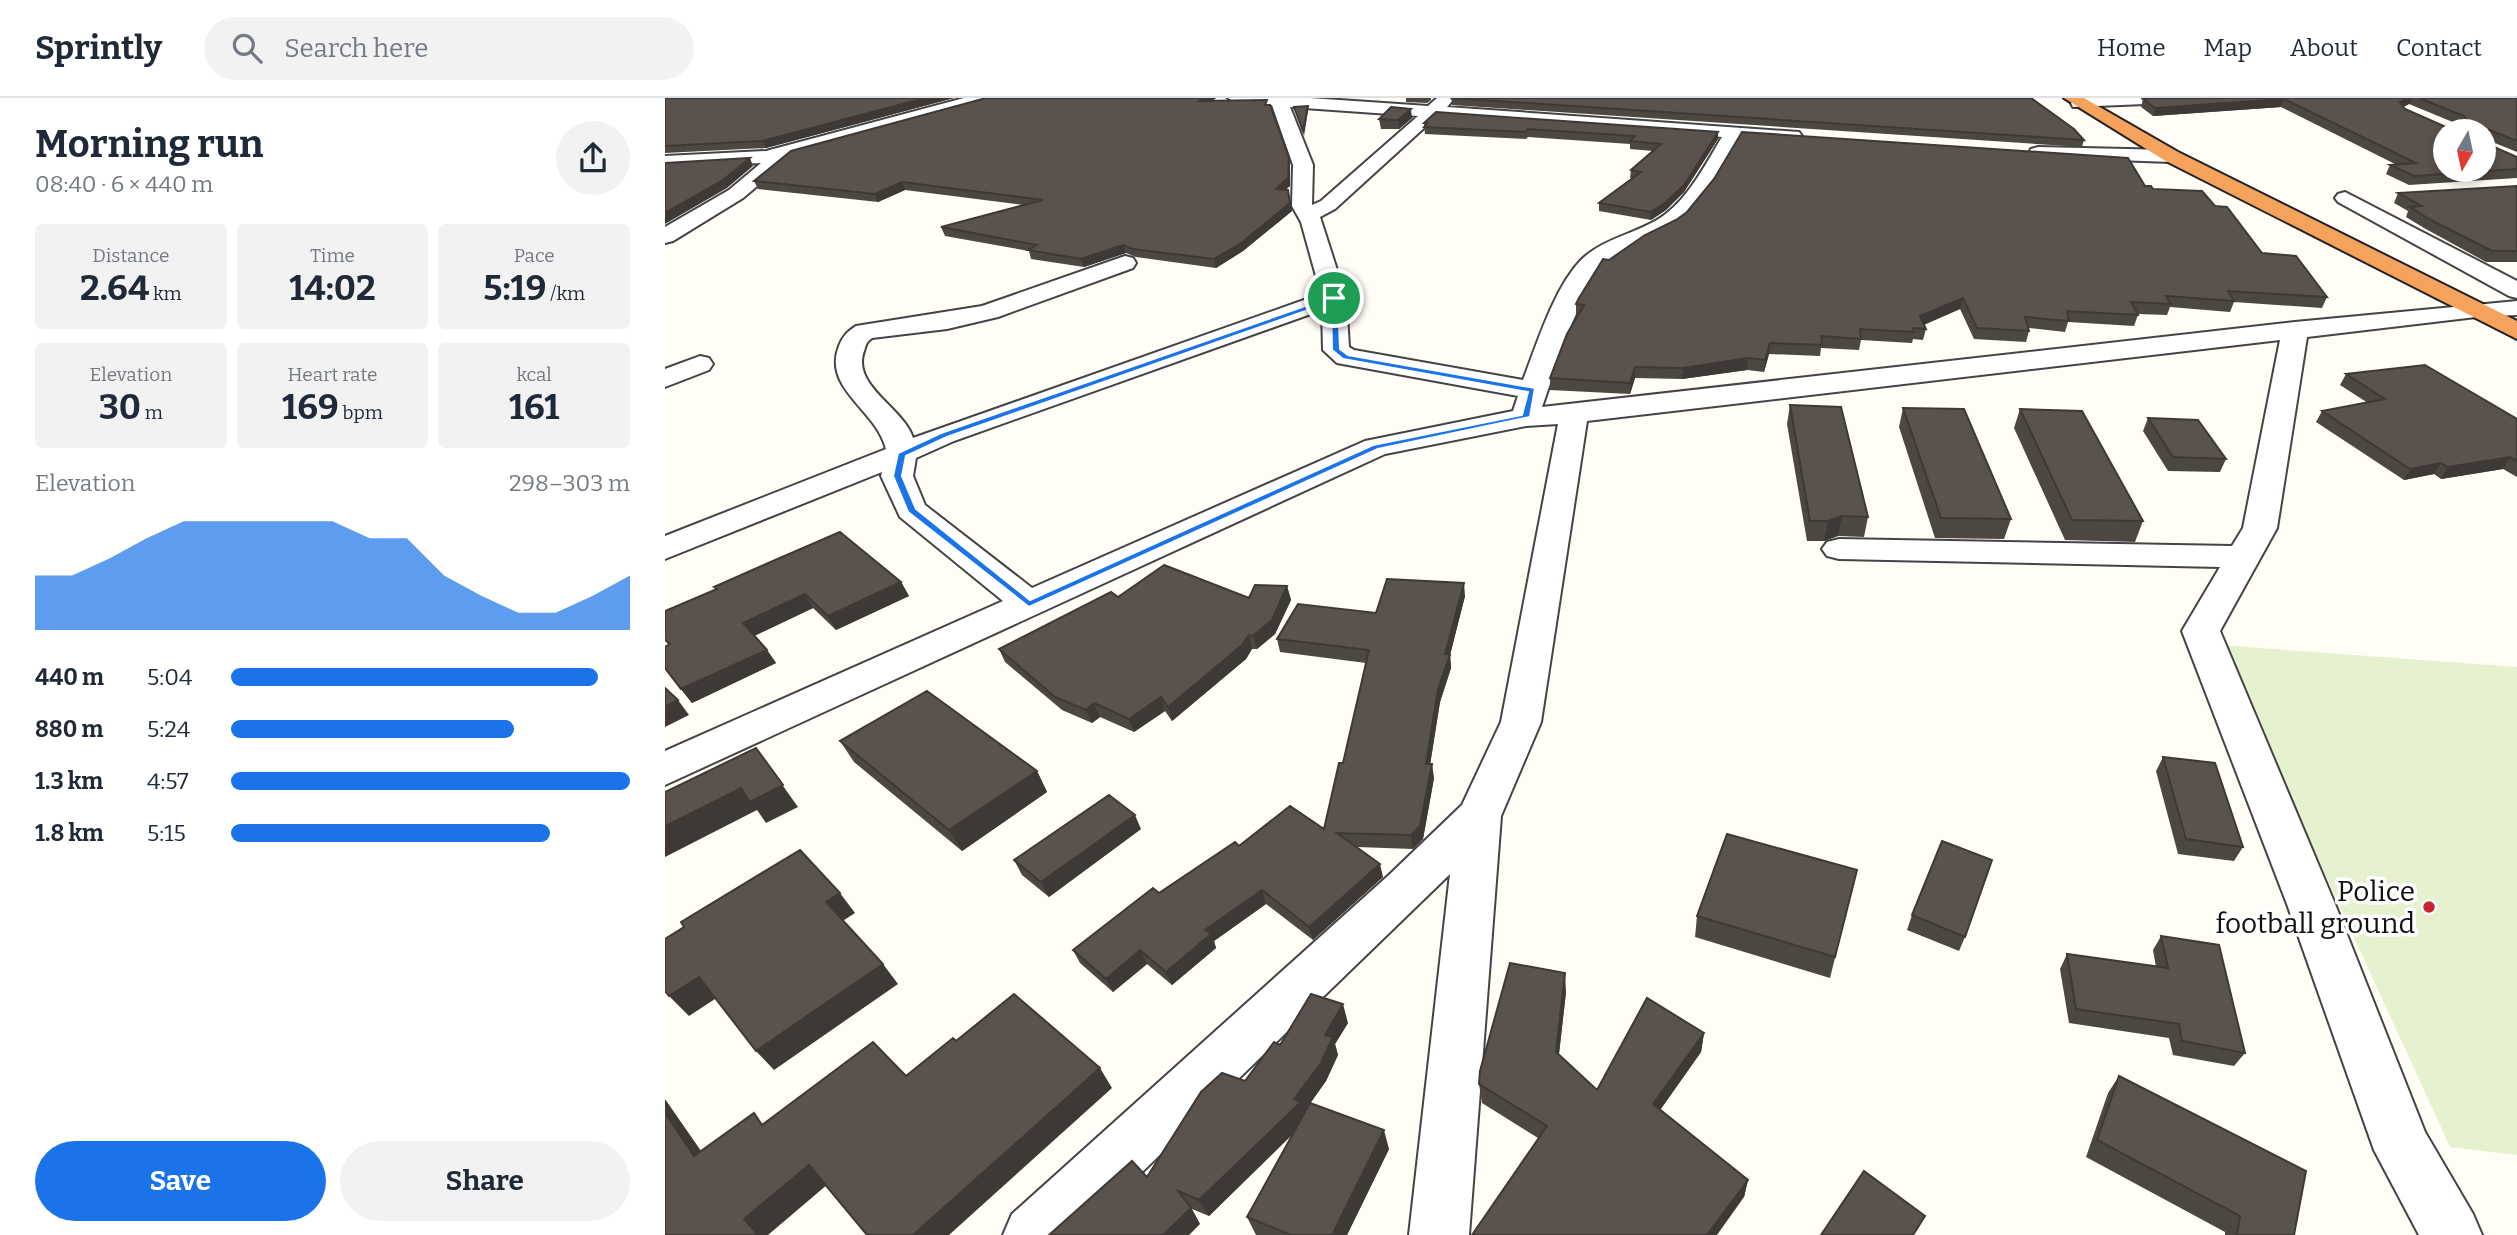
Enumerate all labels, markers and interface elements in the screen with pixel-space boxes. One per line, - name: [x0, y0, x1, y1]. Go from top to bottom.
- search box: [204, 17, 694, 80]
- text: Sprintly: [35, 28, 162, 68]
- icon: search: [228, 29, 266, 67]
- text: Search here: [284, 33, 428, 64]
- text: Home: [2097, 34, 2166, 62]
- text: Map: [2204, 34, 2252, 62]
- text: About: [2290, 34, 2358, 62]
- text: Contact: [2396, 34, 2482, 62]
- north arrow: [2433, 119, 2495, 182]
- map controls: [2433, 119, 2496, 182]
- text: Morning run: [35, 121, 263, 167]
- button: share: [556, 121, 630, 195]
- text: 08:40 · 6 × 440 m: [35, 170, 213, 198]
- text: Distance: [92, 244, 169, 267]
- text: Time: [310, 244, 355, 267]
- text: Pace: [514, 244, 555, 267]
- text: 2.64: [80, 267, 149, 309]
- text: 14:02: [289, 267, 376, 309]
- text: 5:19: [483, 267, 546, 309]
- pin: [1304, 268, 1364, 328]
- icon: arrive: [1315, 279, 1353, 317]
- text: km: [149, 282, 182, 305]
- text: /km: [546, 282, 585, 305]
- text: Elevation: [89, 363, 172, 386]
- text: Heart rate: [288, 363, 377, 386]
- text: kcal: [516, 363, 552, 386]
- text: 30: [99, 386, 141, 428]
- text: 169: [282, 386, 339, 428]
- text: 161: [509, 386, 559, 428]
- text: m: [141, 401, 163, 424]
- text: bpm: [339, 401, 383, 424]
- text: Elevation: [35, 469, 135, 497]
- text: 298–303 m: [509, 469, 630, 497]
- text: 440 m: [35, 663, 104, 691]
- text: 5:04: [147, 663, 192, 691]
- text: 880 m: [35, 715, 103, 743]
- text: 5:24: [147, 715, 190, 743]
- text: 1.3 km: [35, 767, 103, 795]
- text: 4:57: [147, 767, 189, 795]
- text: 1.8 km: [35, 819, 104, 847]
- text: 5:15: [147, 819, 186, 847]
- place label: Police football ground: [2215, 875, 2415, 940]
- marker: Police football ground: [2421, 899, 2437, 915]
- button: Save: [35, 1141, 326, 1221]
- button: Share: [340, 1141, 630, 1221]

